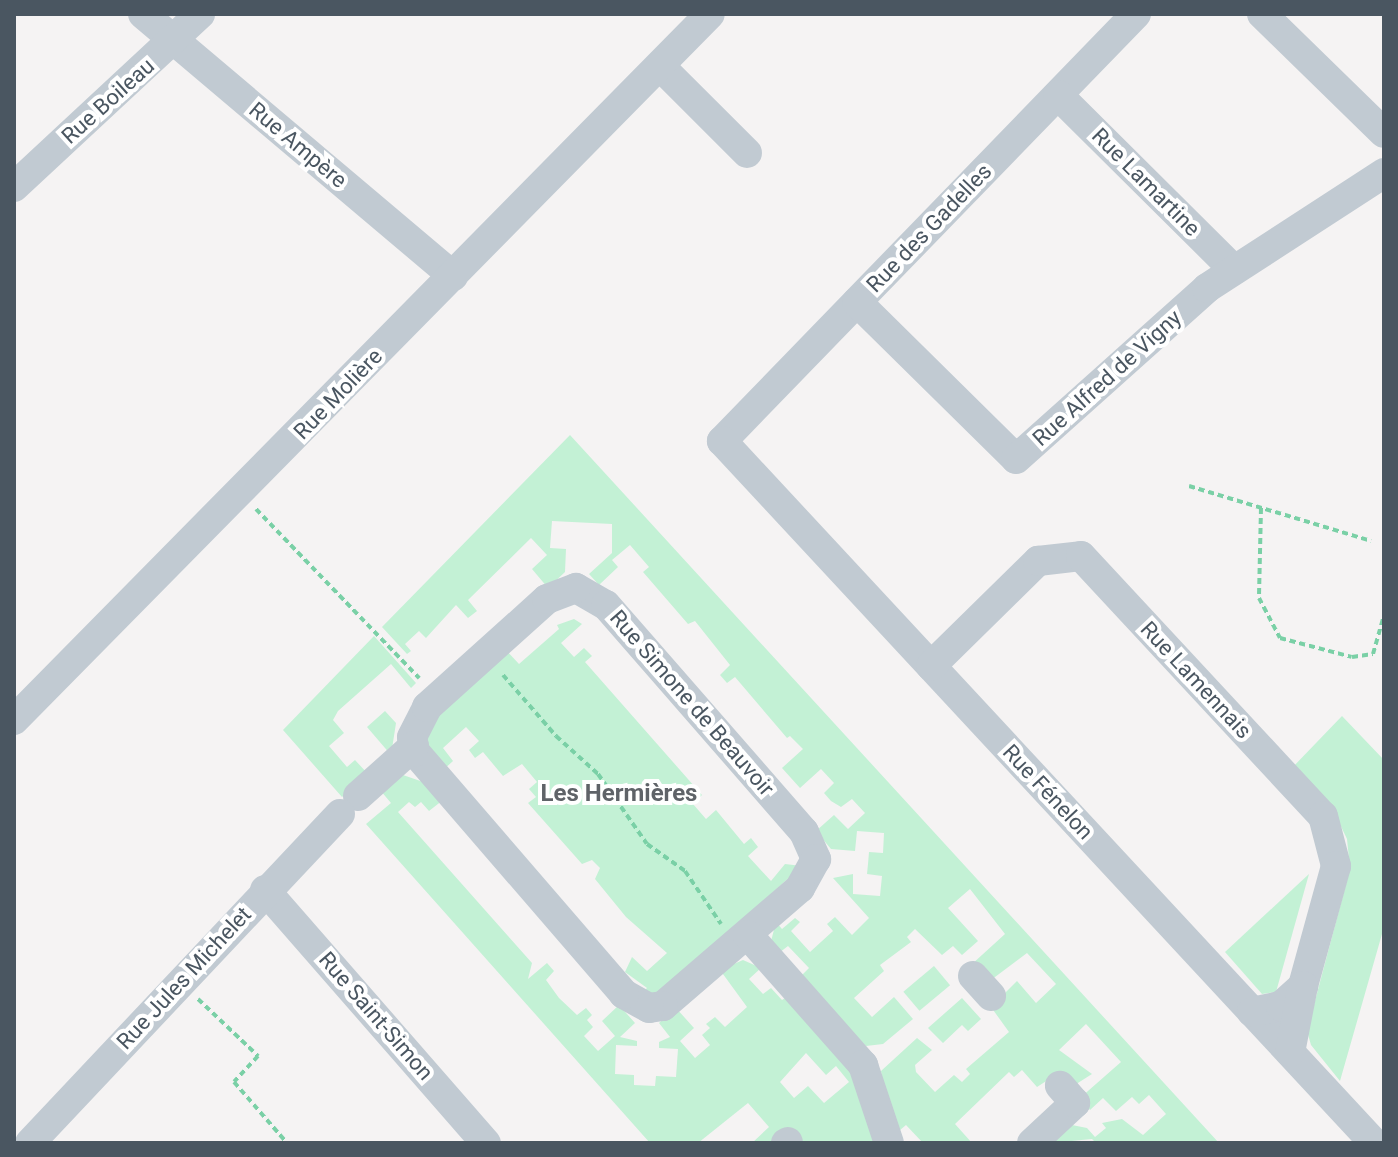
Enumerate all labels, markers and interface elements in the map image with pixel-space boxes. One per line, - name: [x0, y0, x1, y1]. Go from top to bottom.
- street label: Rue Boileau: [56, 53, 160, 149]
- street label: Rue Ampère: [244, 97, 352, 193]
- street label: Rue Lamartine: [1086, 122, 1206, 242]
- street label: Rue des Gadelles: [861, 158, 997, 298]
- street label: Rue Alfred de Vigny: [1027, 304, 1187, 452]
- street label: Rue Molière: [288, 343, 388, 445]
- street label: Rue Simone de Beauvoir: [604, 605, 780, 801]
- street label: Rue Lamennais: [1135, 616, 1257, 744]
- street label: Rue Fénelon: [997, 739, 1099, 845]
- district label: Les Hermières: [541, 780, 697, 808]
- street label: Rue Jules Michelet: [111, 901, 257, 1055]
- street label: Rue Saint-Simon: [313, 947, 439, 1085]

